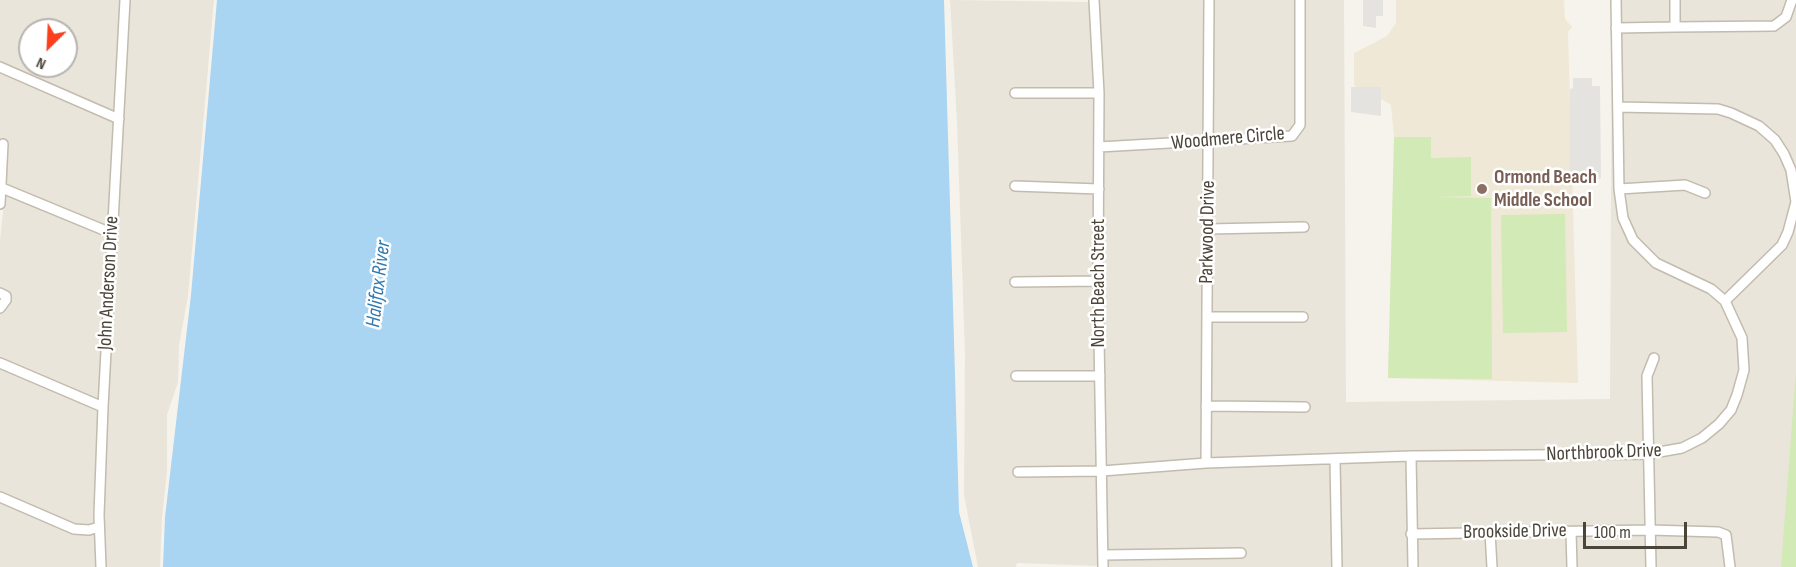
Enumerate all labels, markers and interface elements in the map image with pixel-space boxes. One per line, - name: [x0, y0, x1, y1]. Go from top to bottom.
- north arrow: [18, 18, 78, 78]
- text: N: [34, 53, 49, 73]
- street label: Woodmere Circle: [1170, 122, 1286, 156]
- place label: Ormond Beach Middle School: [1494, 166, 1597, 213]
- street label: Parkwood Drive: [1195, 180, 1221, 284]
- marker: Ormond Beach Middle School: [1475, 182, 1489, 196]
- street label: John Anderson Drive: [94, 215, 124, 351]
- street label: North Beach Street: [1087, 219, 1111, 347]
- water label: Halifax River: [361, 239, 397, 329]
- street label: Northbrook Drive: [1546, 439, 1662, 467]
- scale bar: [1586, 510, 1690, 548]
- street label: Brookside Drive: [1463, 519, 1567, 545]
- text: 100 m: [1594, 522, 1631, 543]

